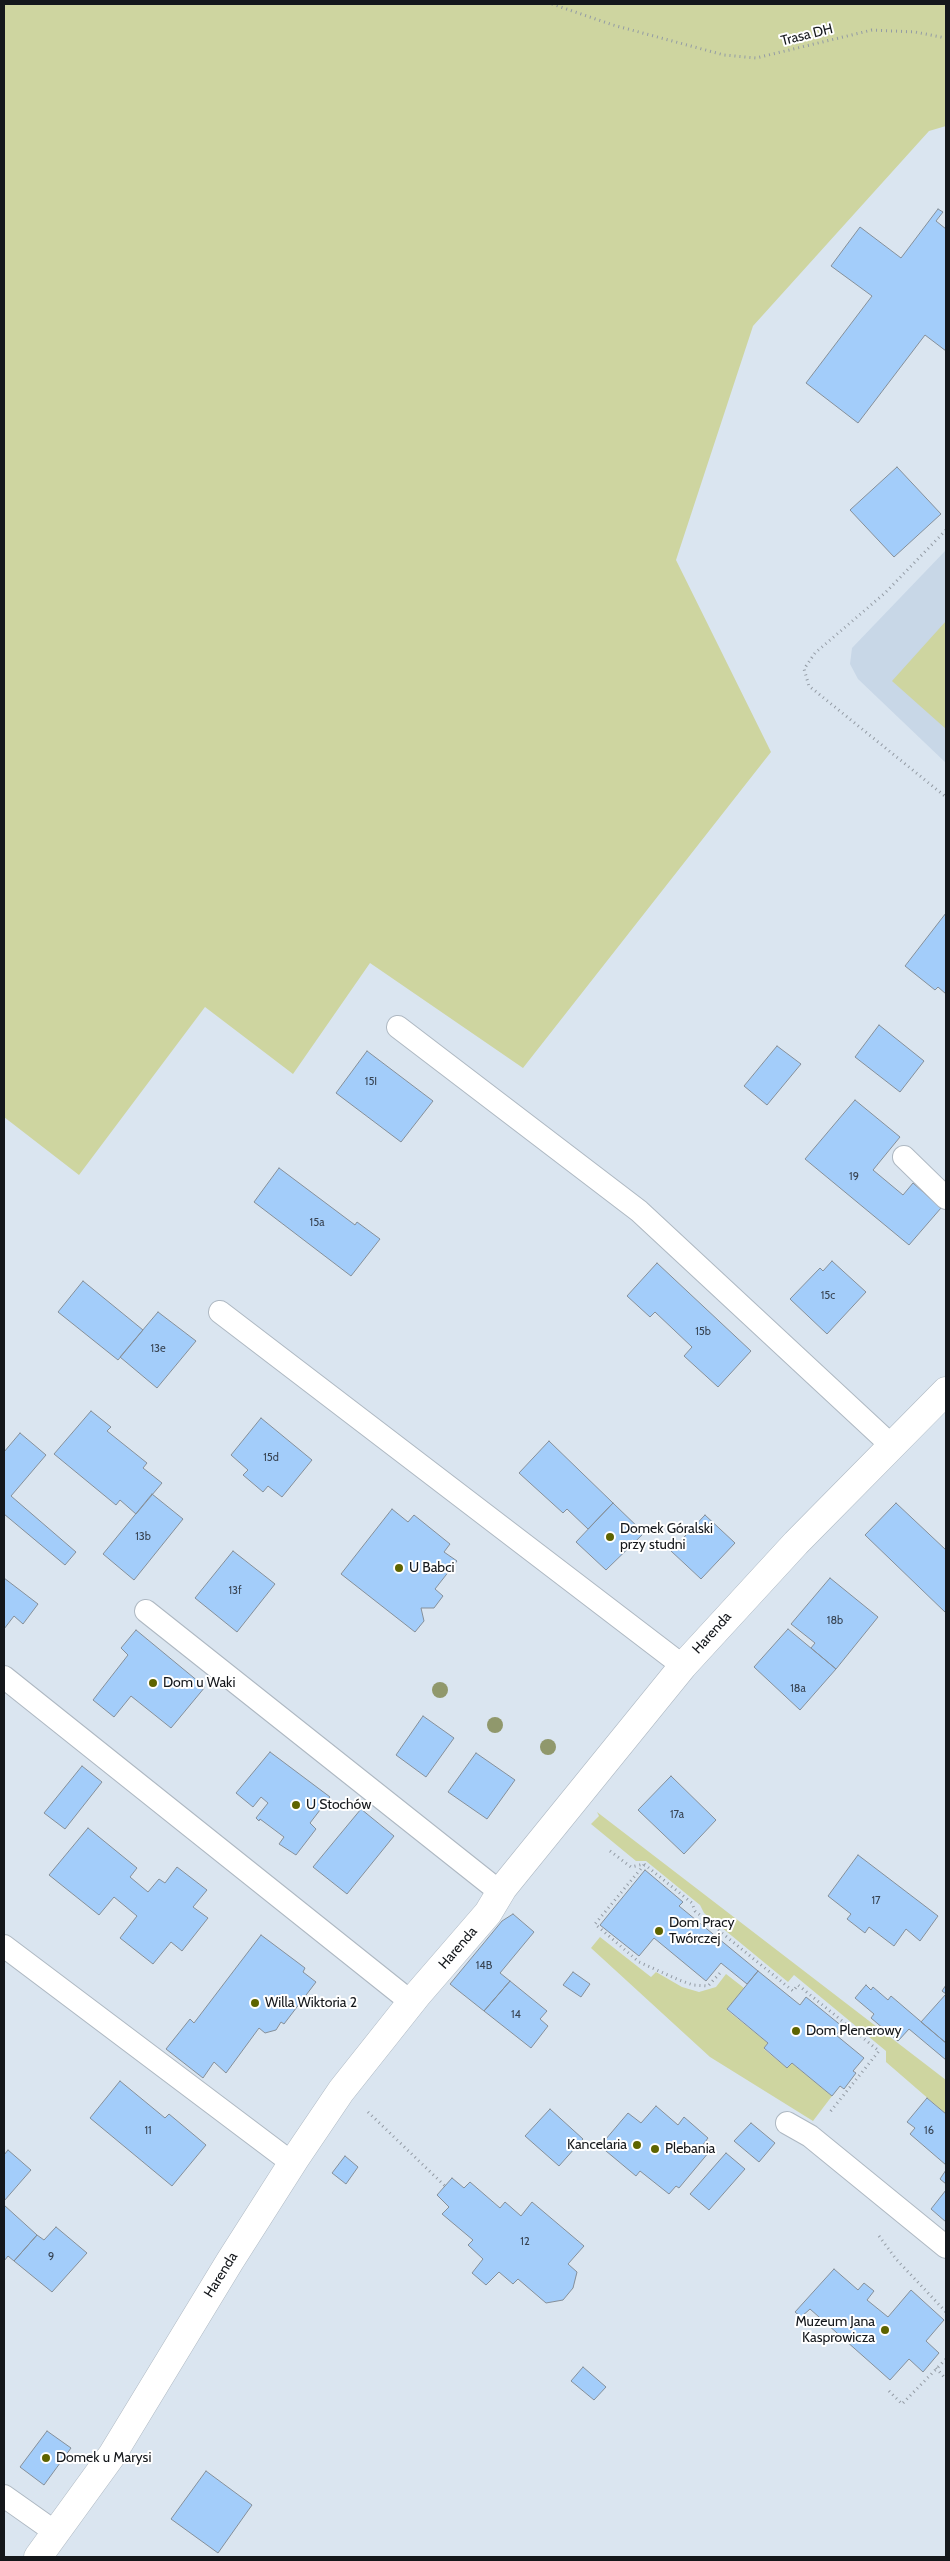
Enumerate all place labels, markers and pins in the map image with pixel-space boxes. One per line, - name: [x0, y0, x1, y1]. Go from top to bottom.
- place label: Domek Góralski przy studni: [620, 1521, 713, 1554]
- marker: Domek Góralski przy studni: [604, 1531, 616, 1543]
- place label: U Babci: [409, 1560, 454, 1576]
- marker: U Babci: [393, 1562, 405, 1574]
- place label: Dom u Waki: [163, 1675, 235, 1691]
- marker: Dom u Waki: [147, 1677, 159, 1689]
- place label: U Stochów: [306, 1797, 371, 1813]
- marker: U Stochów: [290, 1799, 302, 1811]
- place label: Dom Pracy Twórczej: [669, 1915, 735, 1948]
- marker: Dom Pracy Twórczej: [653, 1925, 665, 1937]
- place label: Willa Wiktoria 2: [265, 1995, 357, 2011]
- marker: Willa Wiktoria 2: [249, 1997, 261, 2009]
- place label: Dom Plenerowy: [806, 2023, 902, 2039]
- marker: Dom Plenerowy: [790, 2025, 802, 2037]
- place label: Kancelaria: [567, 2137, 627, 2153]
- marker: Kancelaria: [631, 2139, 643, 2151]
- place label: Plebania: [665, 2141, 715, 2157]
- marker: Plebania: [649, 2143, 661, 2155]
- place label: Muzeum Jana Kasprowicza: [795, 2314, 875, 2346]
- marker: Muzeum Jana Kasprowicza: [879, 2324, 891, 2336]
- place label: Domek u Marysi: [56, 2450, 151, 2466]
- marker: Domek u Marysi: [40, 2452, 52, 2464]

